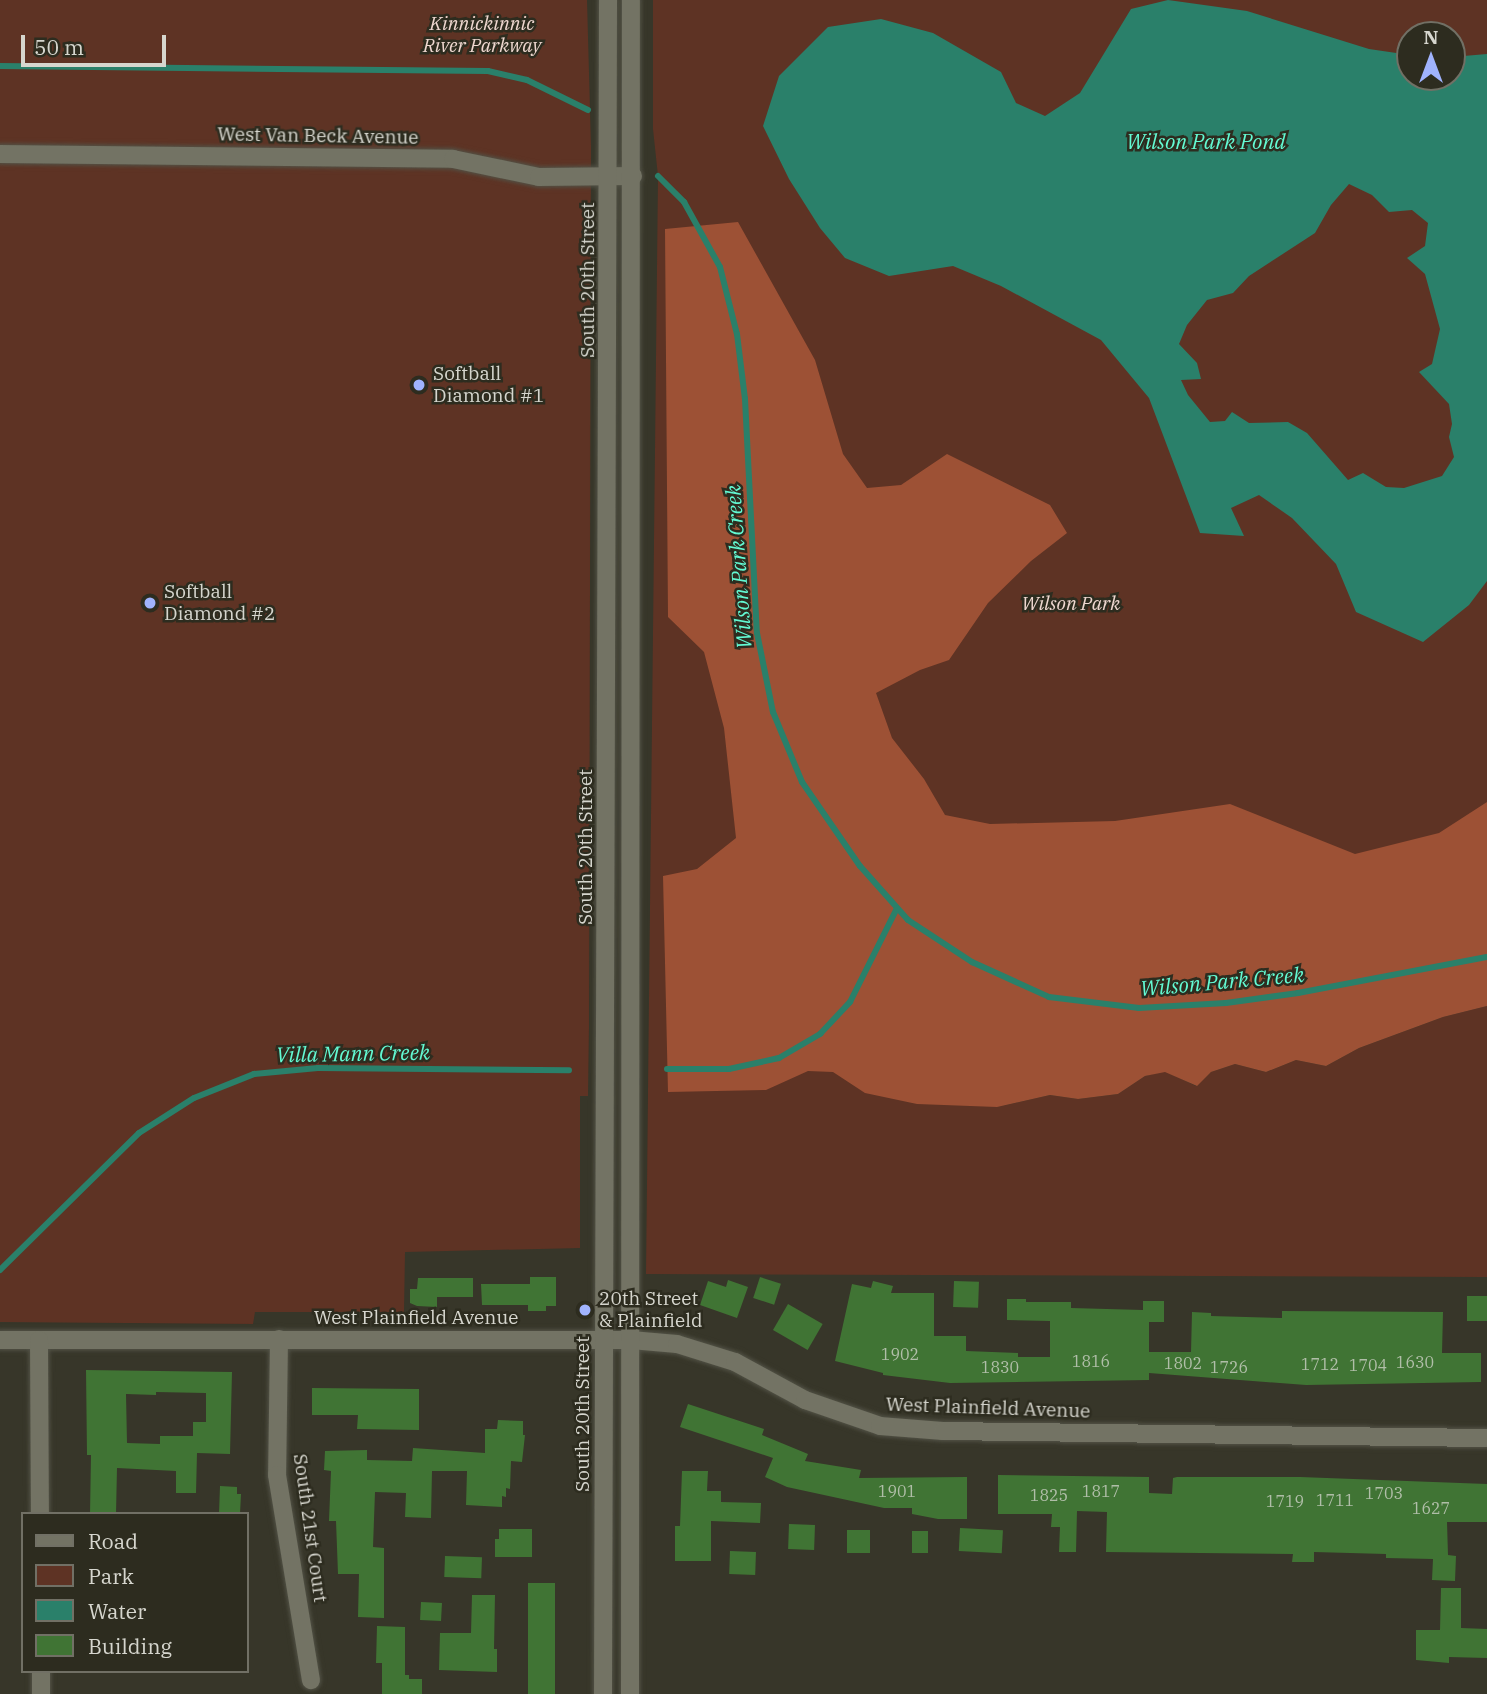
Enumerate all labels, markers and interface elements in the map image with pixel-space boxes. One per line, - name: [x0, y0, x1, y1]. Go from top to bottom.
- park label: Kinnickinnic River Parkway: [423, 13, 541, 57]
- scale bar: [24, 21, 170, 65]
- north arrow: [1396, 21, 1466, 91]
- text: N: [1423, 25, 1439, 49]
- text: 50 m: [34, 33, 84, 61]
- street label: West Van Beck Avenue: [217, 123, 419, 149]
- water label: Wilson Park Pond: [1126, 128, 1286, 154]
- street label: South 20th Street: [577, 202, 599, 358]
- place label: Softball Diamond #1: [433, 363, 544, 407]
- marker: Softball Diamond #1: [411, 377, 427, 393]
- water label: Wilson Park Creek: [720, 484, 756, 650]
- place label: Softball Diamond #2: [164, 581, 275, 625]
- park label: Wilson Park: [1022, 593, 1120, 615]
- marker: Softball Diamond #2: [142, 595, 158, 611]
- street label: South 20th Street: [575, 769, 597, 925]
- water label: Wilson Park Creek: [1139, 961, 1305, 1001]
- water label: Villa Mann Creek: [276, 1039, 430, 1067]
- place label: 20th Street & Plainfield: [599, 1288, 702, 1332]
- marker: 20th Street & Plainfield: [577, 1302, 593, 1318]
- street label: West Plainfield Avenue: [314, 1307, 518, 1329]
- street label: South 20th Street: [572, 1336, 594, 1492]
- house number: 1902: [881, 1344, 919, 1364]
- house number: 1816: [1072, 1351, 1110, 1371]
- house number: 1630: [1396, 1352, 1434, 1372]
- house number: 1802: [1164, 1353, 1202, 1373]
- house number: 1712: [1301, 1354, 1339, 1374]
- house number: 1704: [1349, 1355, 1387, 1375]
- house number: 1830: [981, 1357, 1019, 1377]
- house number: 1726: [1210, 1357, 1248, 1377]
- street label: West Plainfield Avenue: [885, 1393, 1091, 1423]
- street label: South 21st Court: [288, 1452, 332, 1604]
- house number: 1901: [878, 1481, 916, 1501]
- house number: 1817: [1082, 1481, 1120, 1501]
- house number: 1703: [1365, 1483, 1403, 1503]
- house number: 1825: [1030, 1485, 1068, 1505]
- house number: 1711: [1316, 1490, 1354, 1510]
- house number: 1719: [1266, 1491, 1304, 1511]
- house number: 1627: [1412, 1498, 1450, 1518]
- legend: [21, 1512, 248, 1673]
- text: Road: [88, 1527, 138, 1555]
- text: Park: [88, 1562, 134, 1590]
- text: Water: [88, 1597, 146, 1625]
- text: Building: [88, 1632, 172, 1660]

